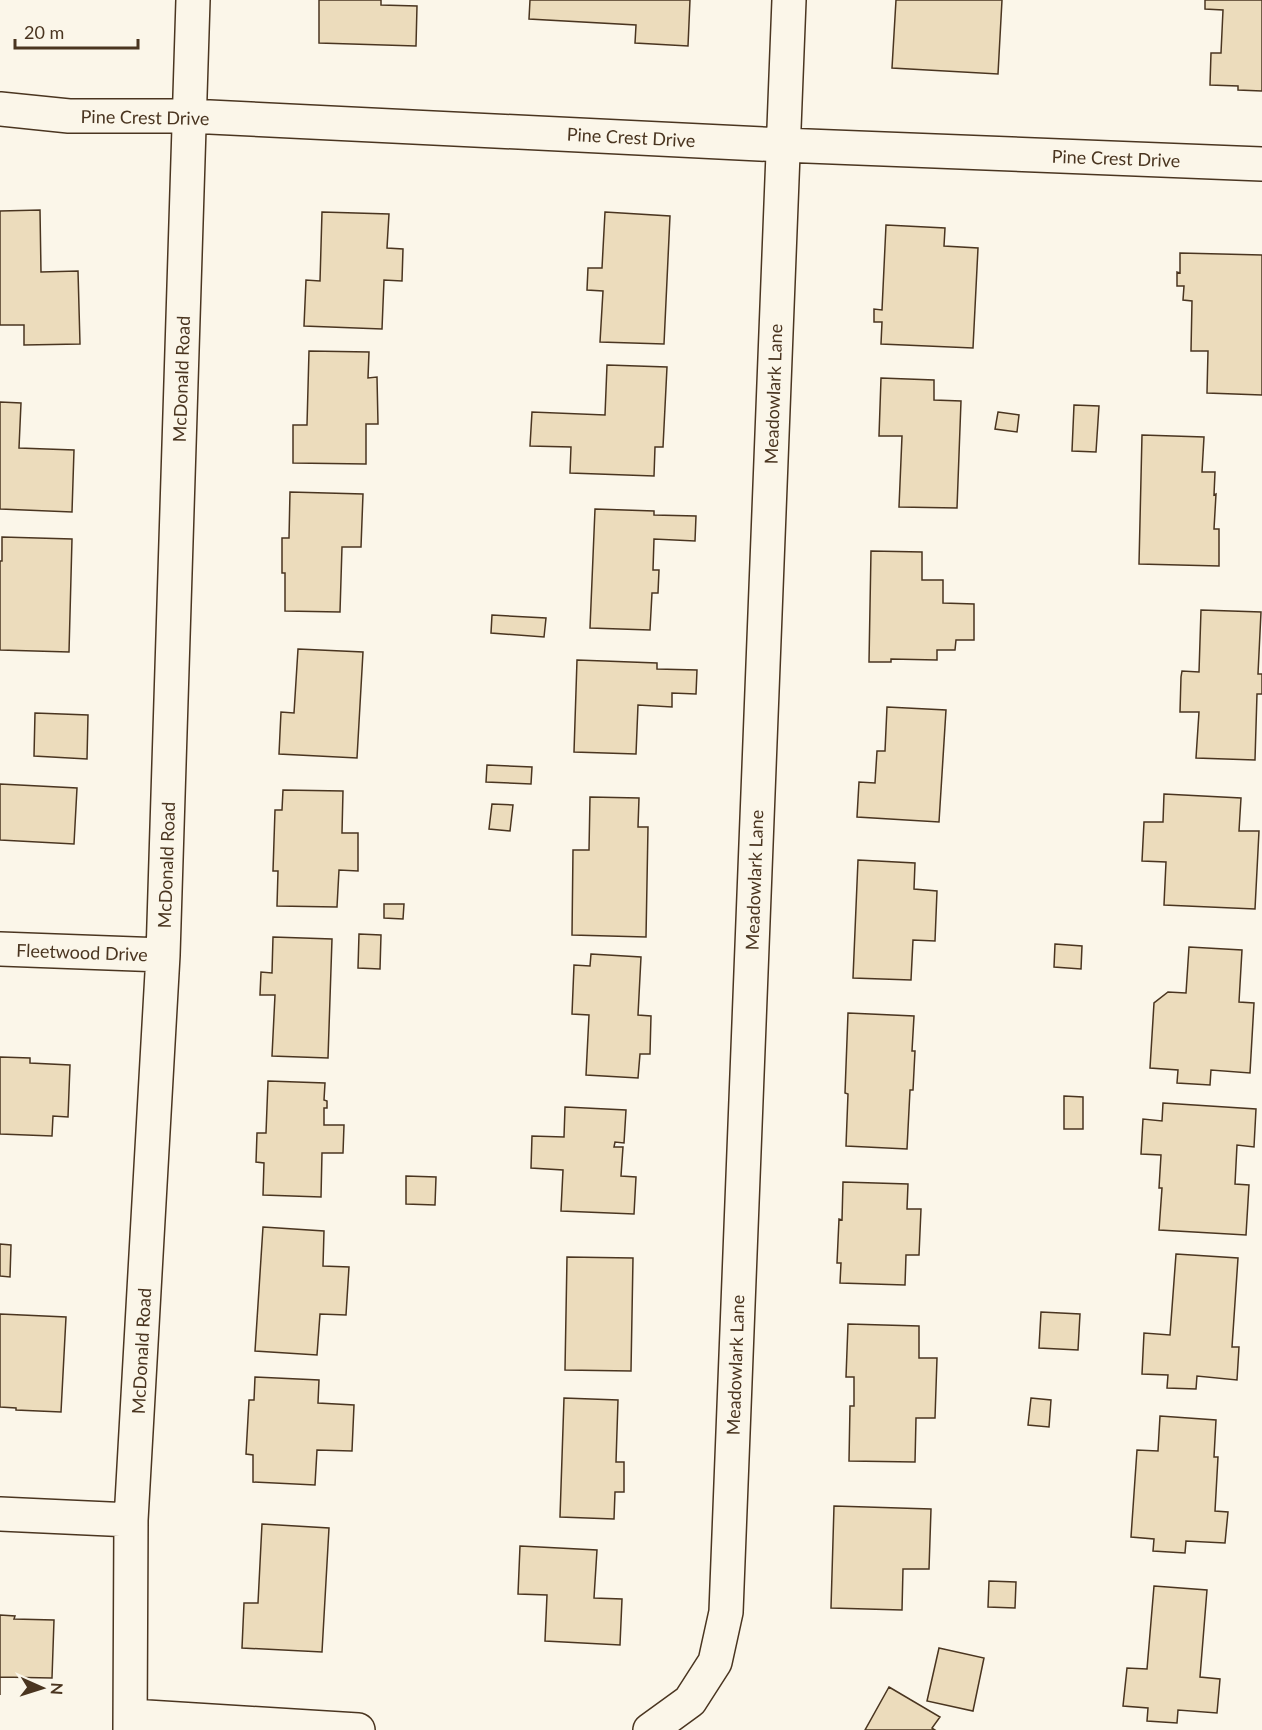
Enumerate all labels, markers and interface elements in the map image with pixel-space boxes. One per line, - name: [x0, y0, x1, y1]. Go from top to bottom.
- scale bar: [15, 12, 138, 50]
- text: 20 m: [24, 21, 64, 43]
- street label: Pine Crest Drive: [80, 105, 210, 129]
- street label: Pine Crest Drive: [566, 123, 696, 151]
- street label: Pine Crest Drive: [1051, 145, 1181, 171]
- street label: McDonald Road: [168, 315, 194, 443]
- street label: Meadowlark Lane: [760, 323, 786, 465]
- street label: McDonald Road: [153, 801, 179, 929]
- street label: Meadowlark Lane: [741, 809, 767, 951]
- street label: Fleetwood Drive: [16, 939, 148, 965]
- street label: McDonald Road: [127, 1287, 155, 1415]
- street label: Meadowlark Lane: [722, 1294, 748, 1436]
- north arrow: [12, 1658, 72, 1718]
- text: N: [48, 1682, 67, 1695]

